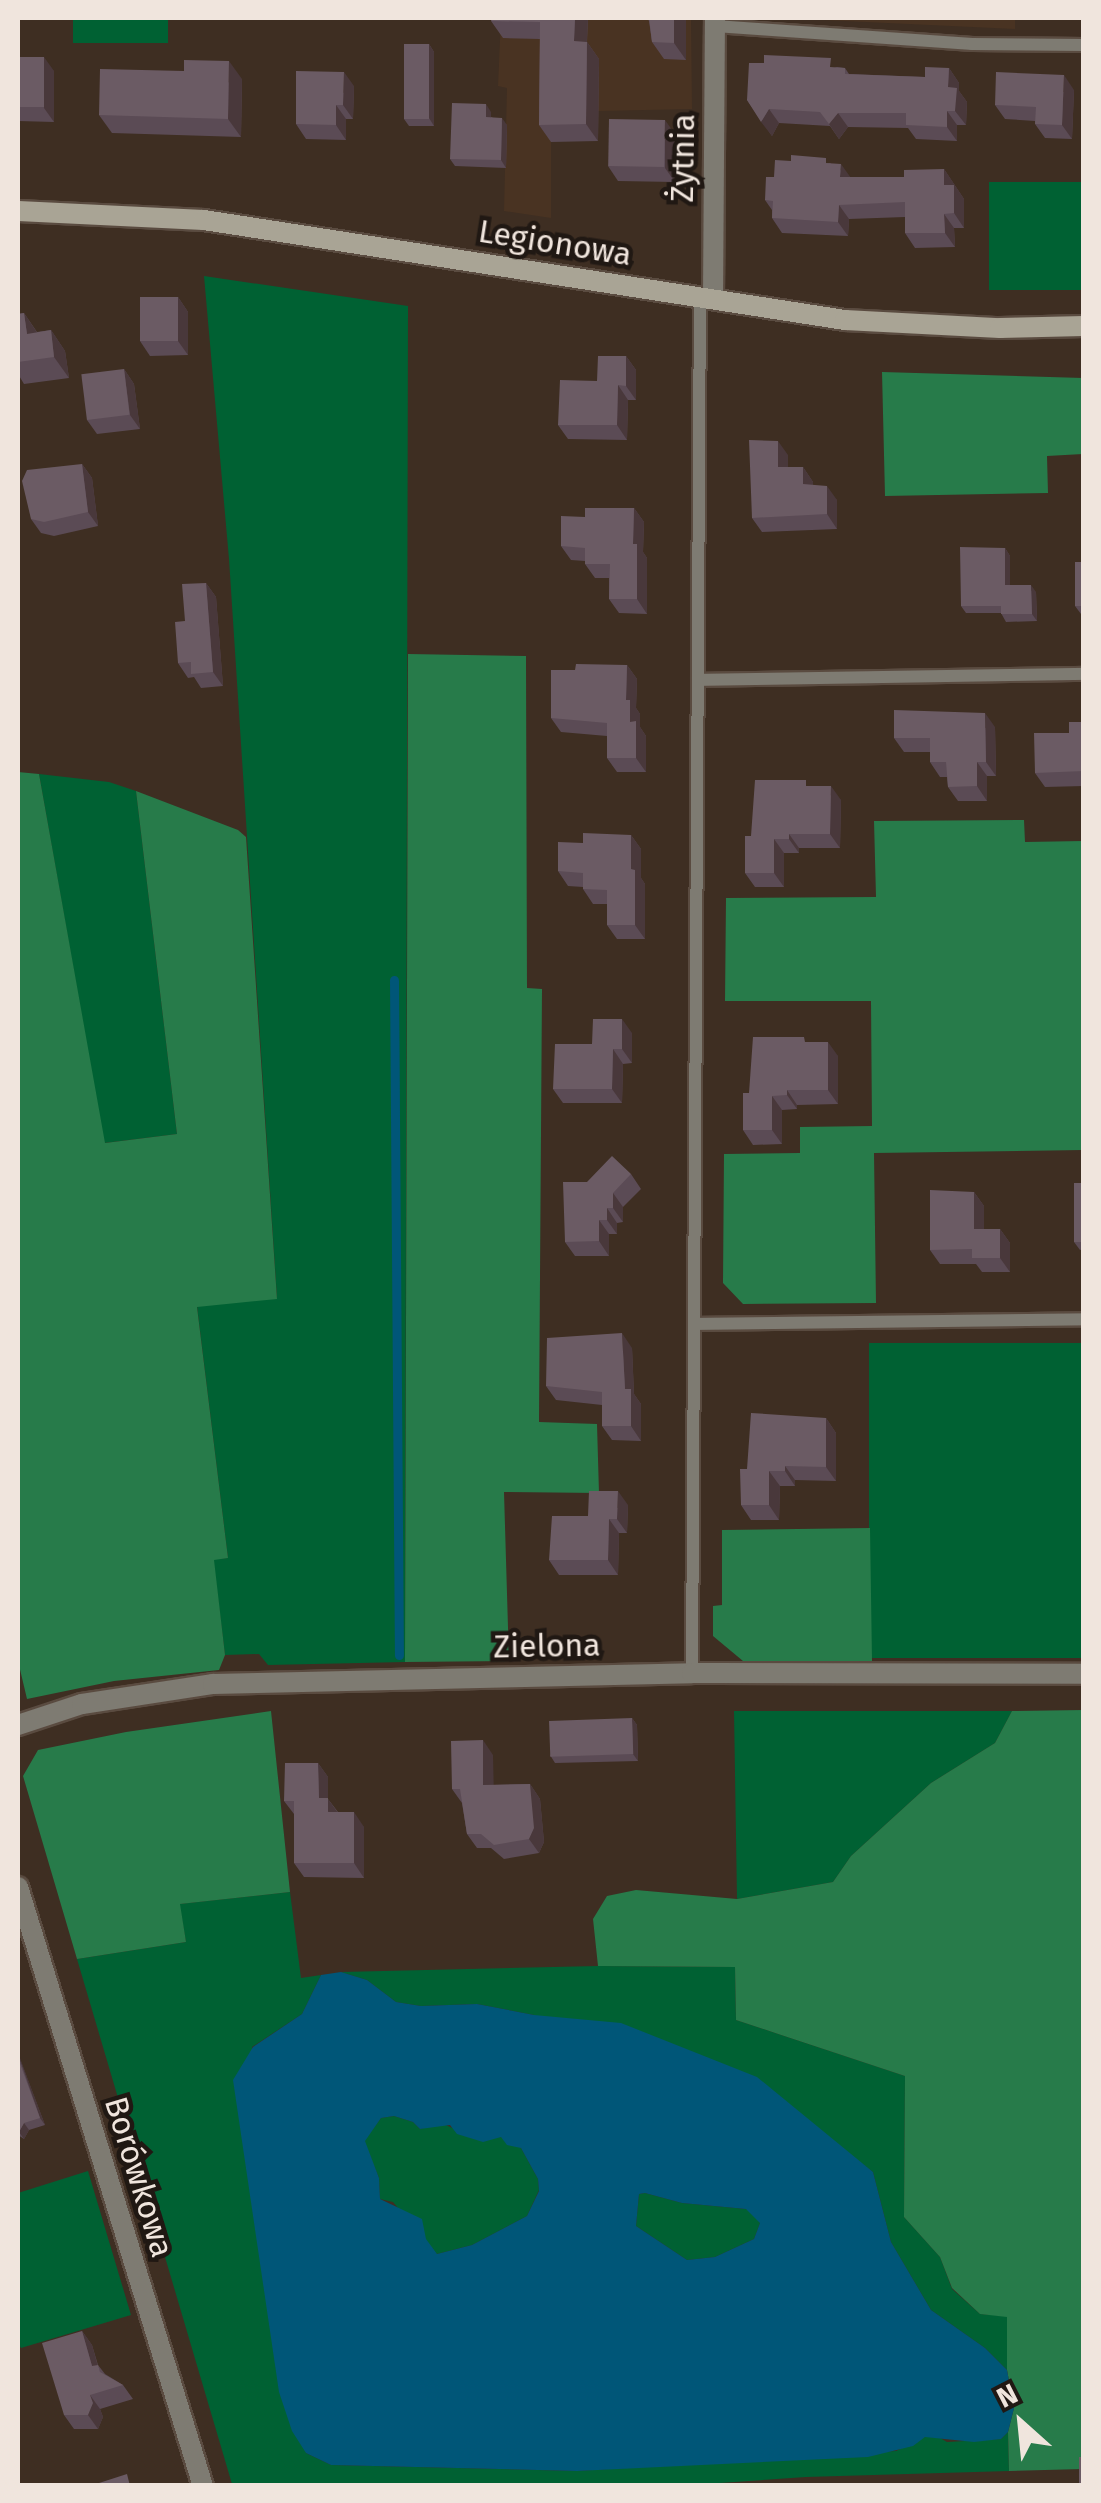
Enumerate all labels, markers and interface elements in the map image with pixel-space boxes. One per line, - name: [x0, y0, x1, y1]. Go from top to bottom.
- street label: Żytnia: [663, 113, 703, 203]
- street label: Legionowa: [476, 212, 634, 274]
- street label: Zielona: [493, 1626, 601, 1666]
- street label: Borówkowa: [96, 2092, 182, 2262]
- north arrow: [971, 2373, 1071, 2473]
- text: N: [991, 2377, 1023, 2415]

